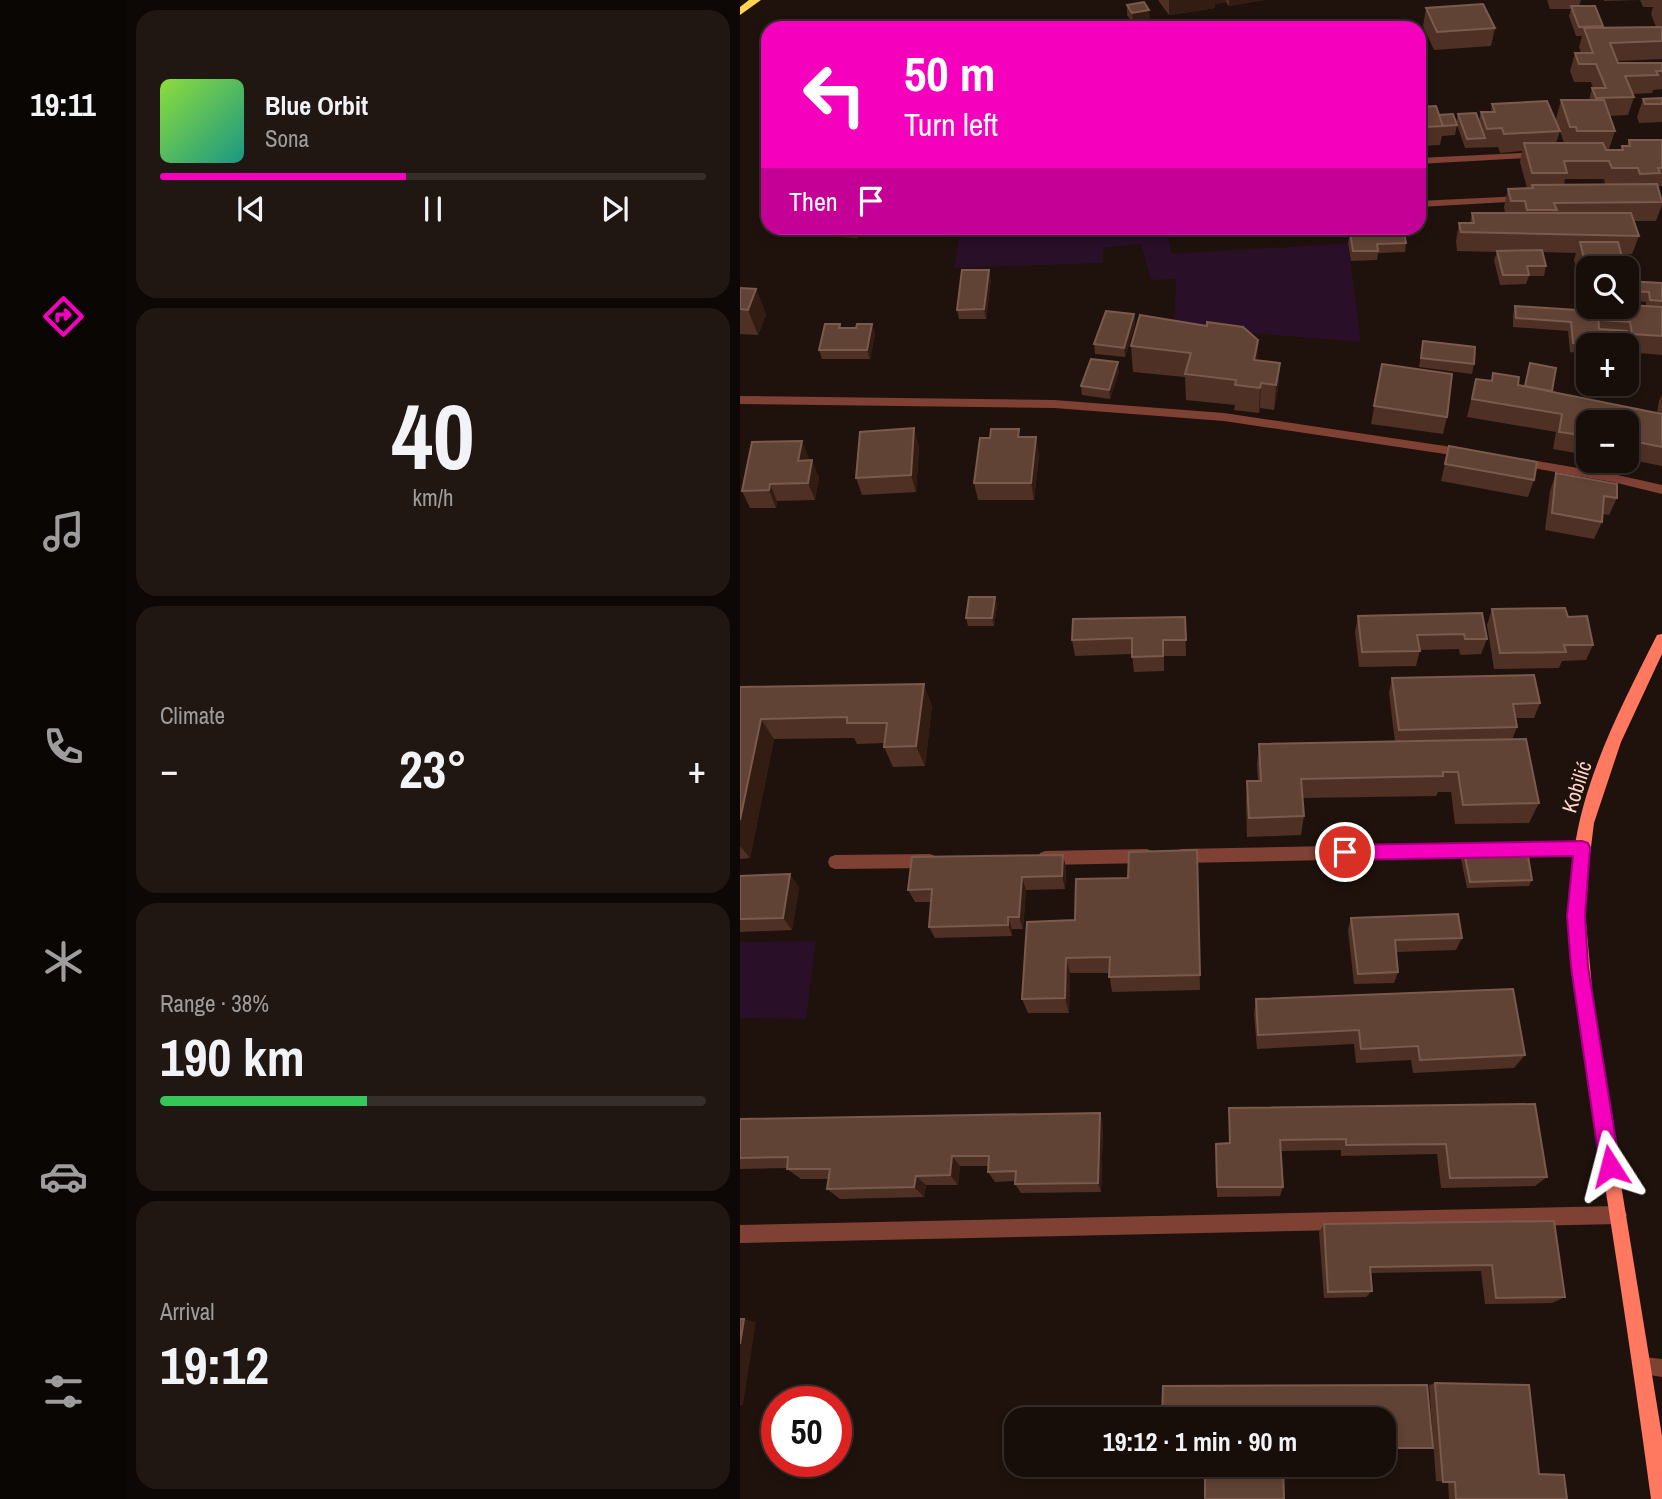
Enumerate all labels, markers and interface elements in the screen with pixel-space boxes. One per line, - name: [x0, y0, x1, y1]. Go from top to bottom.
- text: 50 m: [904, 40, 996, 106]
- icon: left: [789, 49, 880, 140]
- text: 19:11: [30, 83, 96, 126]
- text: Blue Orbit: [265, 88, 368, 123]
- text: Turn left: [904, 103, 998, 146]
- text: Sona: [265, 123, 309, 154]
- icon: arrive: [852, 182, 890, 220]
- text: Then: [789, 184, 838, 219]
- icon: previous: [232, 190, 270, 228]
- icon: pause: [414, 190, 452, 228]
- icon: next: [596, 190, 634, 228]
- map controls: [1576, 256, 1639, 473]
- button: search: [1576, 256, 1639, 319]
- icon: directions: [39, 292, 88, 341]
- button: +: [1576, 333, 1639, 396]
- text: 40: [392, 375, 475, 497]
- button: −: [1576, 410, 1639, 473]
- text: km/h: [413, 482, 453, 513]
- icon: music: [39, 507, 88, 556]
- text: Climate: [160, 700, 225, 731]
- icon: phone: [39, 722, 88, 771]
- text: 23°: [399, 734, 467, 804]
- text: −: [160, 744, 178, 795]
- text: +: [688, 744, 706, 795]
- street label: Kobilić: [1555, 757, 1598, 816]
- pin: [1315, 822, 1375, 882]
- icon: arrive: [1326, 833, 1364, 871]
- icon: climate: [39, 937, 88, 986]
- text: Range · 38%: [160, 988, 269, 1019]
- text: 190 km: [160, 1022, 305, 1092]
- position arrow: [1573, 1129, 1647, 1203]
- icon: car: [39, 1152, 88, 1201]
- text: Arrival: [160, 1296, 215, 1327]
- text: 19:12: [160, 1330, 269, 1400]
- icon: filters: [39, 1367, 88, 1416]
- speed limit sign: 50: [761, 1386, 852, 1477]
- text: 19:12 · 1 min · 90 m: [1103, 1424, 1297, 1459]

